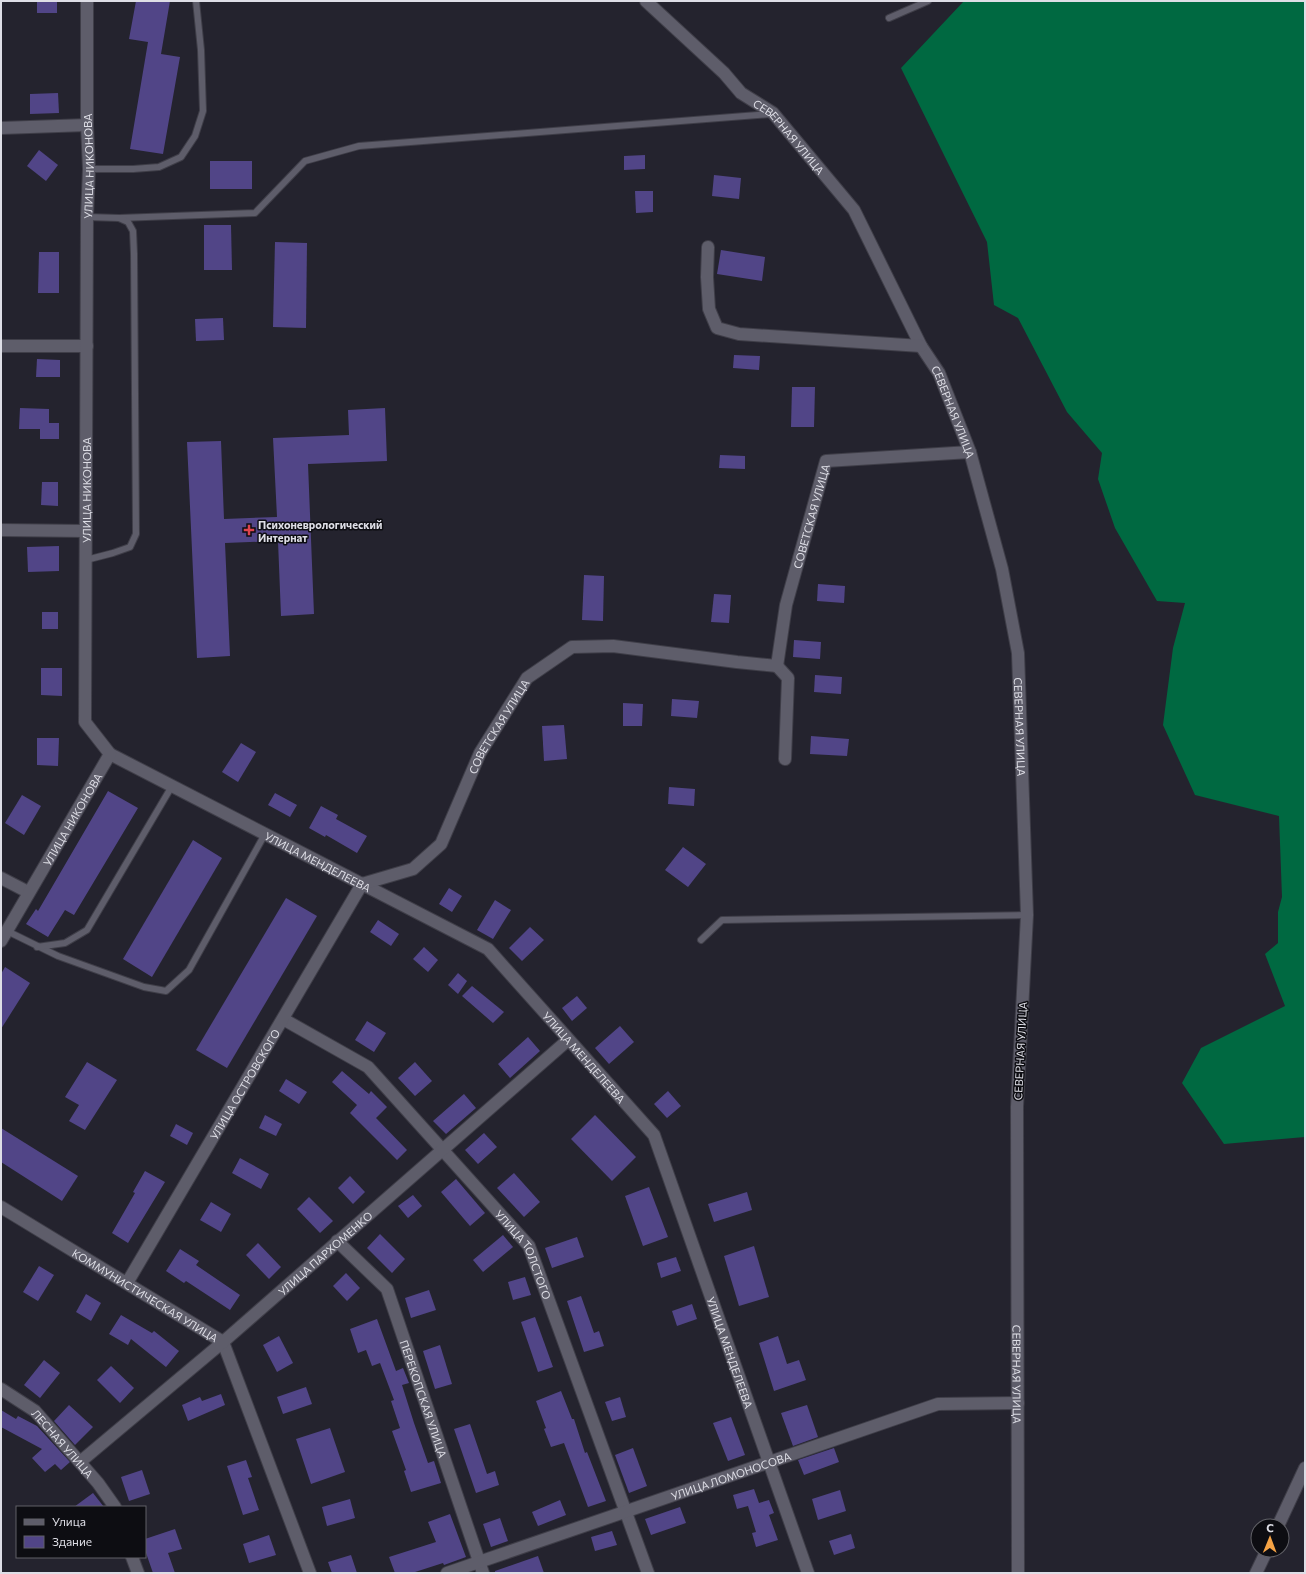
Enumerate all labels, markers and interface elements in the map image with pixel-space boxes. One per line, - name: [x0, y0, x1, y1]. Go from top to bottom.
- street label: СЕВЕРНАЯ УЛИЦА: [751, 96, 828, 177]
- street label: УЛИЦА НИКОНОВА: [80, 113, 96, 219]
- street label: СЕВЕРНАЯ УЛИЦА: [929, 363, 978, 460]
- street label: УЛИЦА НИКОНОВА: [79, 437, 93, 543]
- street label: СОВЕТСКАЯ УЛИЦА: [790, 462, 831, 570]
- place label: Психоневрологический Интернат: [258, 518, 382, 544]
- marker: Психоневрологический Интернат: [243, 524, 255, 536]
- street label: СОВЕТСКАЯ УЛИЦА: [465, 676, 531, 776]
- street label: СЕВЕРНАЯ УЛИЦА: [1012, 677, 1029, 777]
- street label: УЛИЦА НИКОНОВА: [40, 770, 104, 868]
- street label: УЛИЦА МЕНДЕЛЕЕВА: [263, 829, 374, 894]
- street label: СЕВЕРНАЯ УЛИЦА: [1011, 1001, 1029, 1101]
- street label: УЛИЦА МЕНДЕЛЕЕВА: [540, 1009, 629, 1105]
- street label: УЛИЦА ОСТРОВСКОГО: [207, 1026, 282, 1142]
- street label: УЛИЦА ТОЛСТОГО: [493, 1207, 554, 1301]
- street label: УЛИЦА ПАРХОМЕНКО: [275, 1208, 375, 1298]
- street label: КОММУНИСТИЧЕСКАЯ УЛИЦА: [70, 1246, 221, 1344]
- street label: УЛИЦА МЕНДЕЛЕЕВА: [705, 1295, 756, 1410]
- street label: СЕВЕРНАЯ УЛИЦА: [1011, 1325, 1024, 1424]
- street label: ПЕРЕКОПСКАЯ УЛИЦА: [398, 1338, 450, 1460]
- street label: ЛЕСНАЯ УЛИЦА: [30, 1406, 97, 1480]
- street label: УЛИЦА ЛОМОНОСОВА: [669, 1449, 793, 1502]
- legend: [16, 1506, 146, 1558]
- text: Улица: [52, 1514, 86, 1528]
- north arrow: [1250, 1518, 1290, 1558]
- text: С: [1266, 1521, 1275, 1534]
- text: Здание: [52, 1534, 92, 1548]

